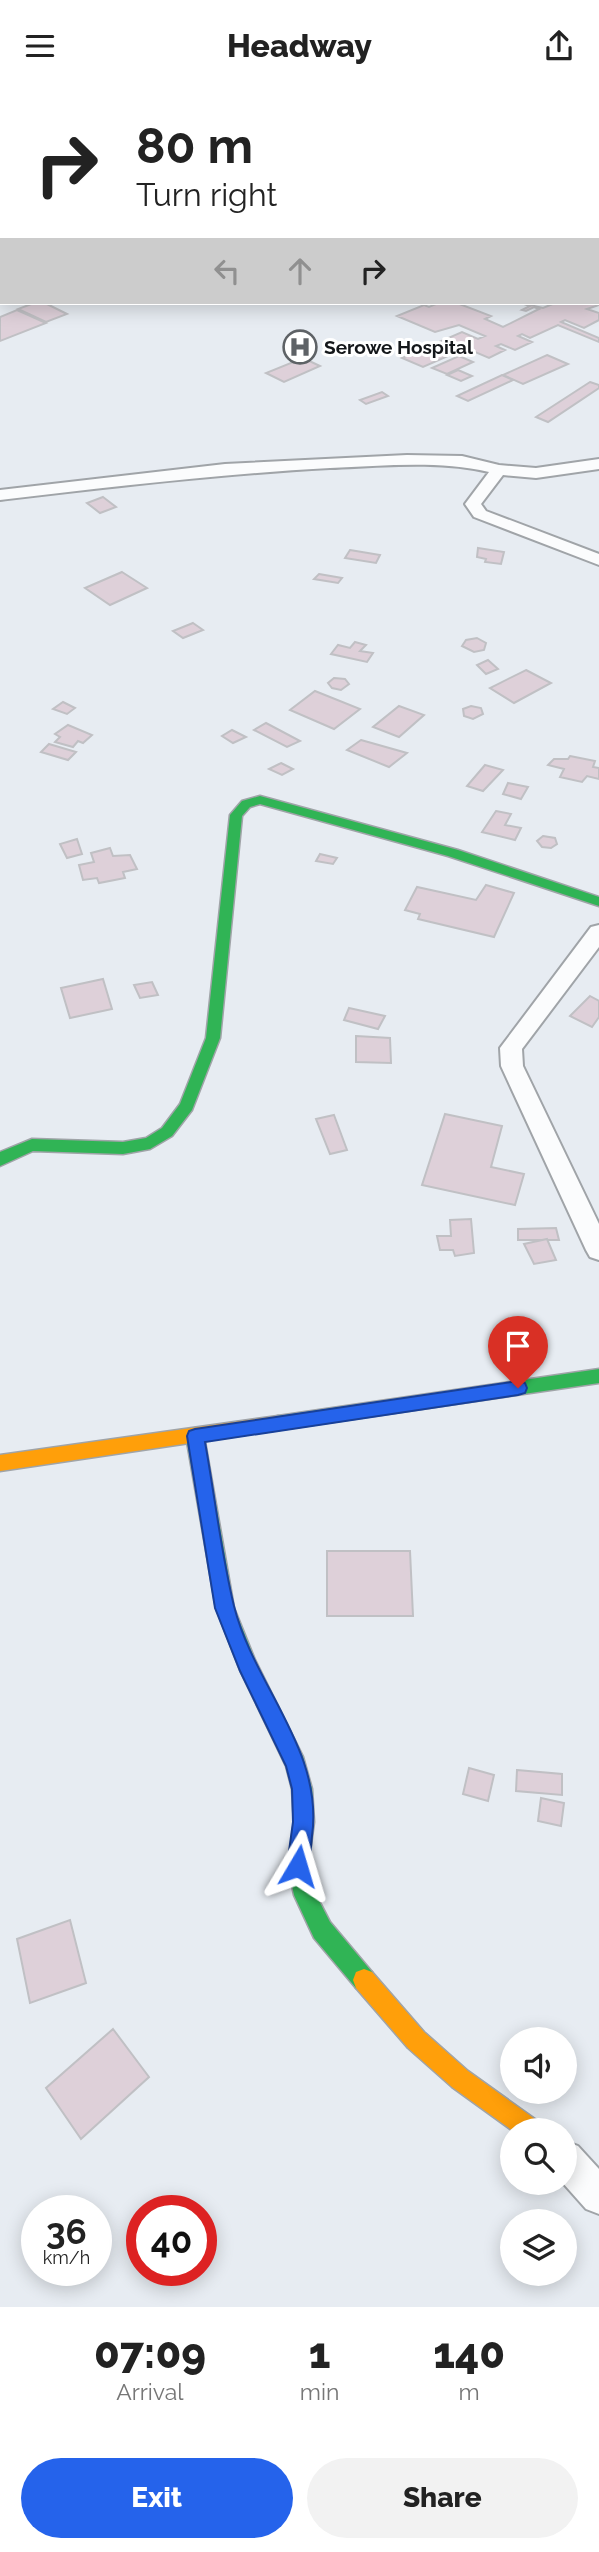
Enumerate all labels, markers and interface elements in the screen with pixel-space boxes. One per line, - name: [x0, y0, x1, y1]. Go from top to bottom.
- icon: menu: [21, 27, 59, 65]
- text: Headway: [227, 27, 372, 64]
- icon: share: [540, 27, 578, 65]
- text: 80 m: [136, 117, 253, 174]
- icon: right: [21, 119, 112, 210]
- text: Turn right: [136, 176, 277, 213]
- icon: left: [208, 252, 246, 290]
- icon: ahead: [281, 252, 319, 290]
- icon: right: [354, 252, 392, 290]
- hospital icon: Serowe Hospital: [281, 328, 319, 366]
- place label: Serowe Hospital: [324, 336, 474, 358]
- pin: [488, 1316, 548, 1388]
- icon: arrive: [499, 1327, 537, 1365]
- position arrow: [261, 1829, 335, 1903]
- map controls: [500, 2027, 577, 2286]
- button: sound: [500, 2027, 577, 2104]
- button: search: [500, 2118, 577, 2195]
- speed limit sign: 40: [126, 2195, 217, 2286]
- button: layers: [500, 2209, 577, 2286]
- text: 36: [46, 2211, 87, 2252]
- text: km/h: [43, 2247, 90, 2268]
- text: 07:09: [94, 2329, 206, 2378]
- text: 1: [309, 2329, 330, 2378]
- text: 140: [433, 2329, 505, 2378]
- text: Arrival: [116, 2378, 184, 2405]
- text: min: [300, 2378, 339, 2405]
- text: m: [459, 2378, 480, 2405]
- button: Exit: [21, 2458, 293, 2538]
- button: Share: [307, 2458, 578, 2538]

